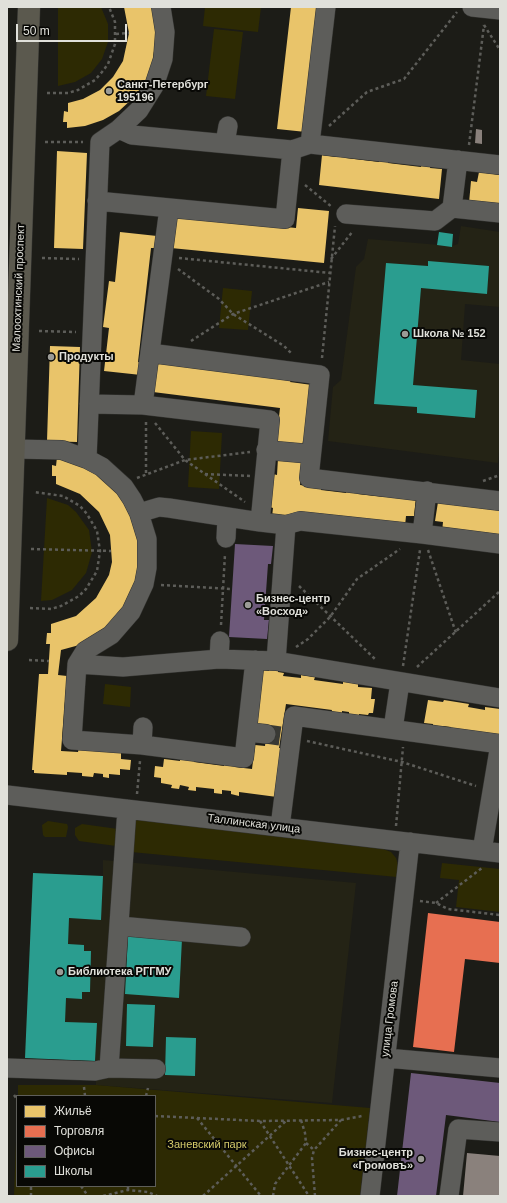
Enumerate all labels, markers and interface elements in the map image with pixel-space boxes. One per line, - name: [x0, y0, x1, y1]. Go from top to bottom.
- scale bar: [18, 16, 129, 42]
- text: 50 m: [23, 24, 50, 38]
- place label: Санкт-Петербург 195196: [117, 78, 208, 104]
- marker: Санкт-Петербург 195196: [104, 86, 114, 96]
- street label: Малоохтинский проспект: [10, 224, 28, 352]
- place label: Школа № 152: [413, 327, 486, 341]
- marker: Школа № 152: [400, 329, 410, 339]
- place label: Продукты: [59, 350, 114, 364]
- marker: Продукты: [46, 352, 56, 362]
- place label: Бизнес-центр «Восход»: [256, 592, 330, 618]
- marker: Бизнес-центр «Восход»: [243, 600, 253, 610]
- street label: Таллинская улица: [207, 812, 301, 836]
- place label: Библиотека РГГМУ: [68, 965, 171, 979]
- marker: Библиотека РГГМУ: [55, 967, 65, 977]
- street label: улица Громова: [379, 980, 401, 1058]
- legend: [16, 1095, 156, 1187]
- text: Жильё: [54, 1104, 92, 1118]
- text: Торговля: [54, 1124, 104, 1138]
- park label: Заневский парк: [167, 1138, 247, 1152]
- text: Офисы: [54, 1144, 95, 1158]
- place label: Бизнес-центр «Громовъ»: [339, 1146, 413, 1172]
- marker: Бизнес-центр «Громовъ»: [416, 1154, 426, 1164]
- text: Школы: [54, 1164, 92, 1178]

